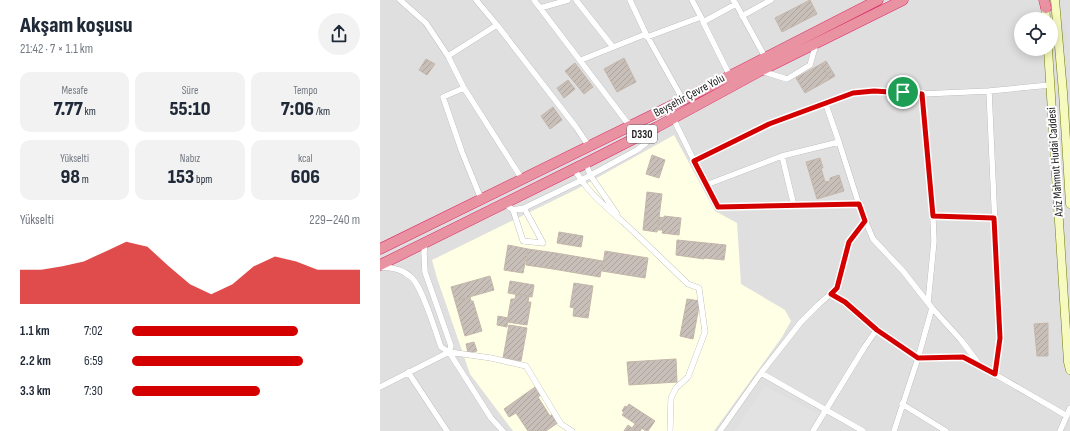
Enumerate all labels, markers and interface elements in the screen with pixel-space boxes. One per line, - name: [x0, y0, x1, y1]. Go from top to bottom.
- text: Akşam koşusu: [20, 12, 133, 39]
- map controls: [1014, 12, 1058, 56]
- button: locate: [1014, 12, 1058, 56]
- button: share: [318, 13, 360, 55]
- text: 21:42 · 7 × 1.1 km: [20, 41, 93, 57]
- street label: Beyşehir Çevre Yolu: [651, 70, 727, 120]
- pin: [886, 75, 920, 109]
- icon: arrive: [892, 81, 914, 103]
- text: Mesafe: [61, 84, 88, 97]
- text: Süre: [182, 84, 198, 97]
- text: Tempo: [293, 84, 318, 97]
- text: 7.77: [53, 97, 83, 121]
- text: 55:10: [170, 97, 210, 121]
- text: 7:06: [281, 97, 314, 121]
- text: km: [83, 105, 96, 118]
- text: /km: [314, 105, 330, 118]
- street label: Aziz Mahmut Hudai Caddesi: [1044, 107, 1067, 218]
- road number: D330: [627, 125, 657, 143]
- text: Yükselti: [60, 152, 89, 165]
- text: Nabız: [180, 152, 200, 165]
- text: kcal: [298, 152, 313, 165]
- text: 98: [60, 165, 80, 189]
- text: 153: [168, 165, 194, 189]
- text: 606: [291, 165, 320, 189]
- text: m: [80, 173, 89, 186]
- text: bpm: [194, 173, 212, 186]
- text: Yükselti: [20, 212, 54, 228]
- text: 229–240 m: [309, 212, 360, 228]
- text: 1.1 km: [20, 323, 50, 339]
- text: 7:02: [84, 323, 103, 339]
- text: 2.2 km: [20, 353, 51, 369]
- text: 6:59: [84, 353, 103, 369]
- text: 3.3 km: [20, 383, 51, 399]
- text: 7:30: [84, 383, 103, 399]

